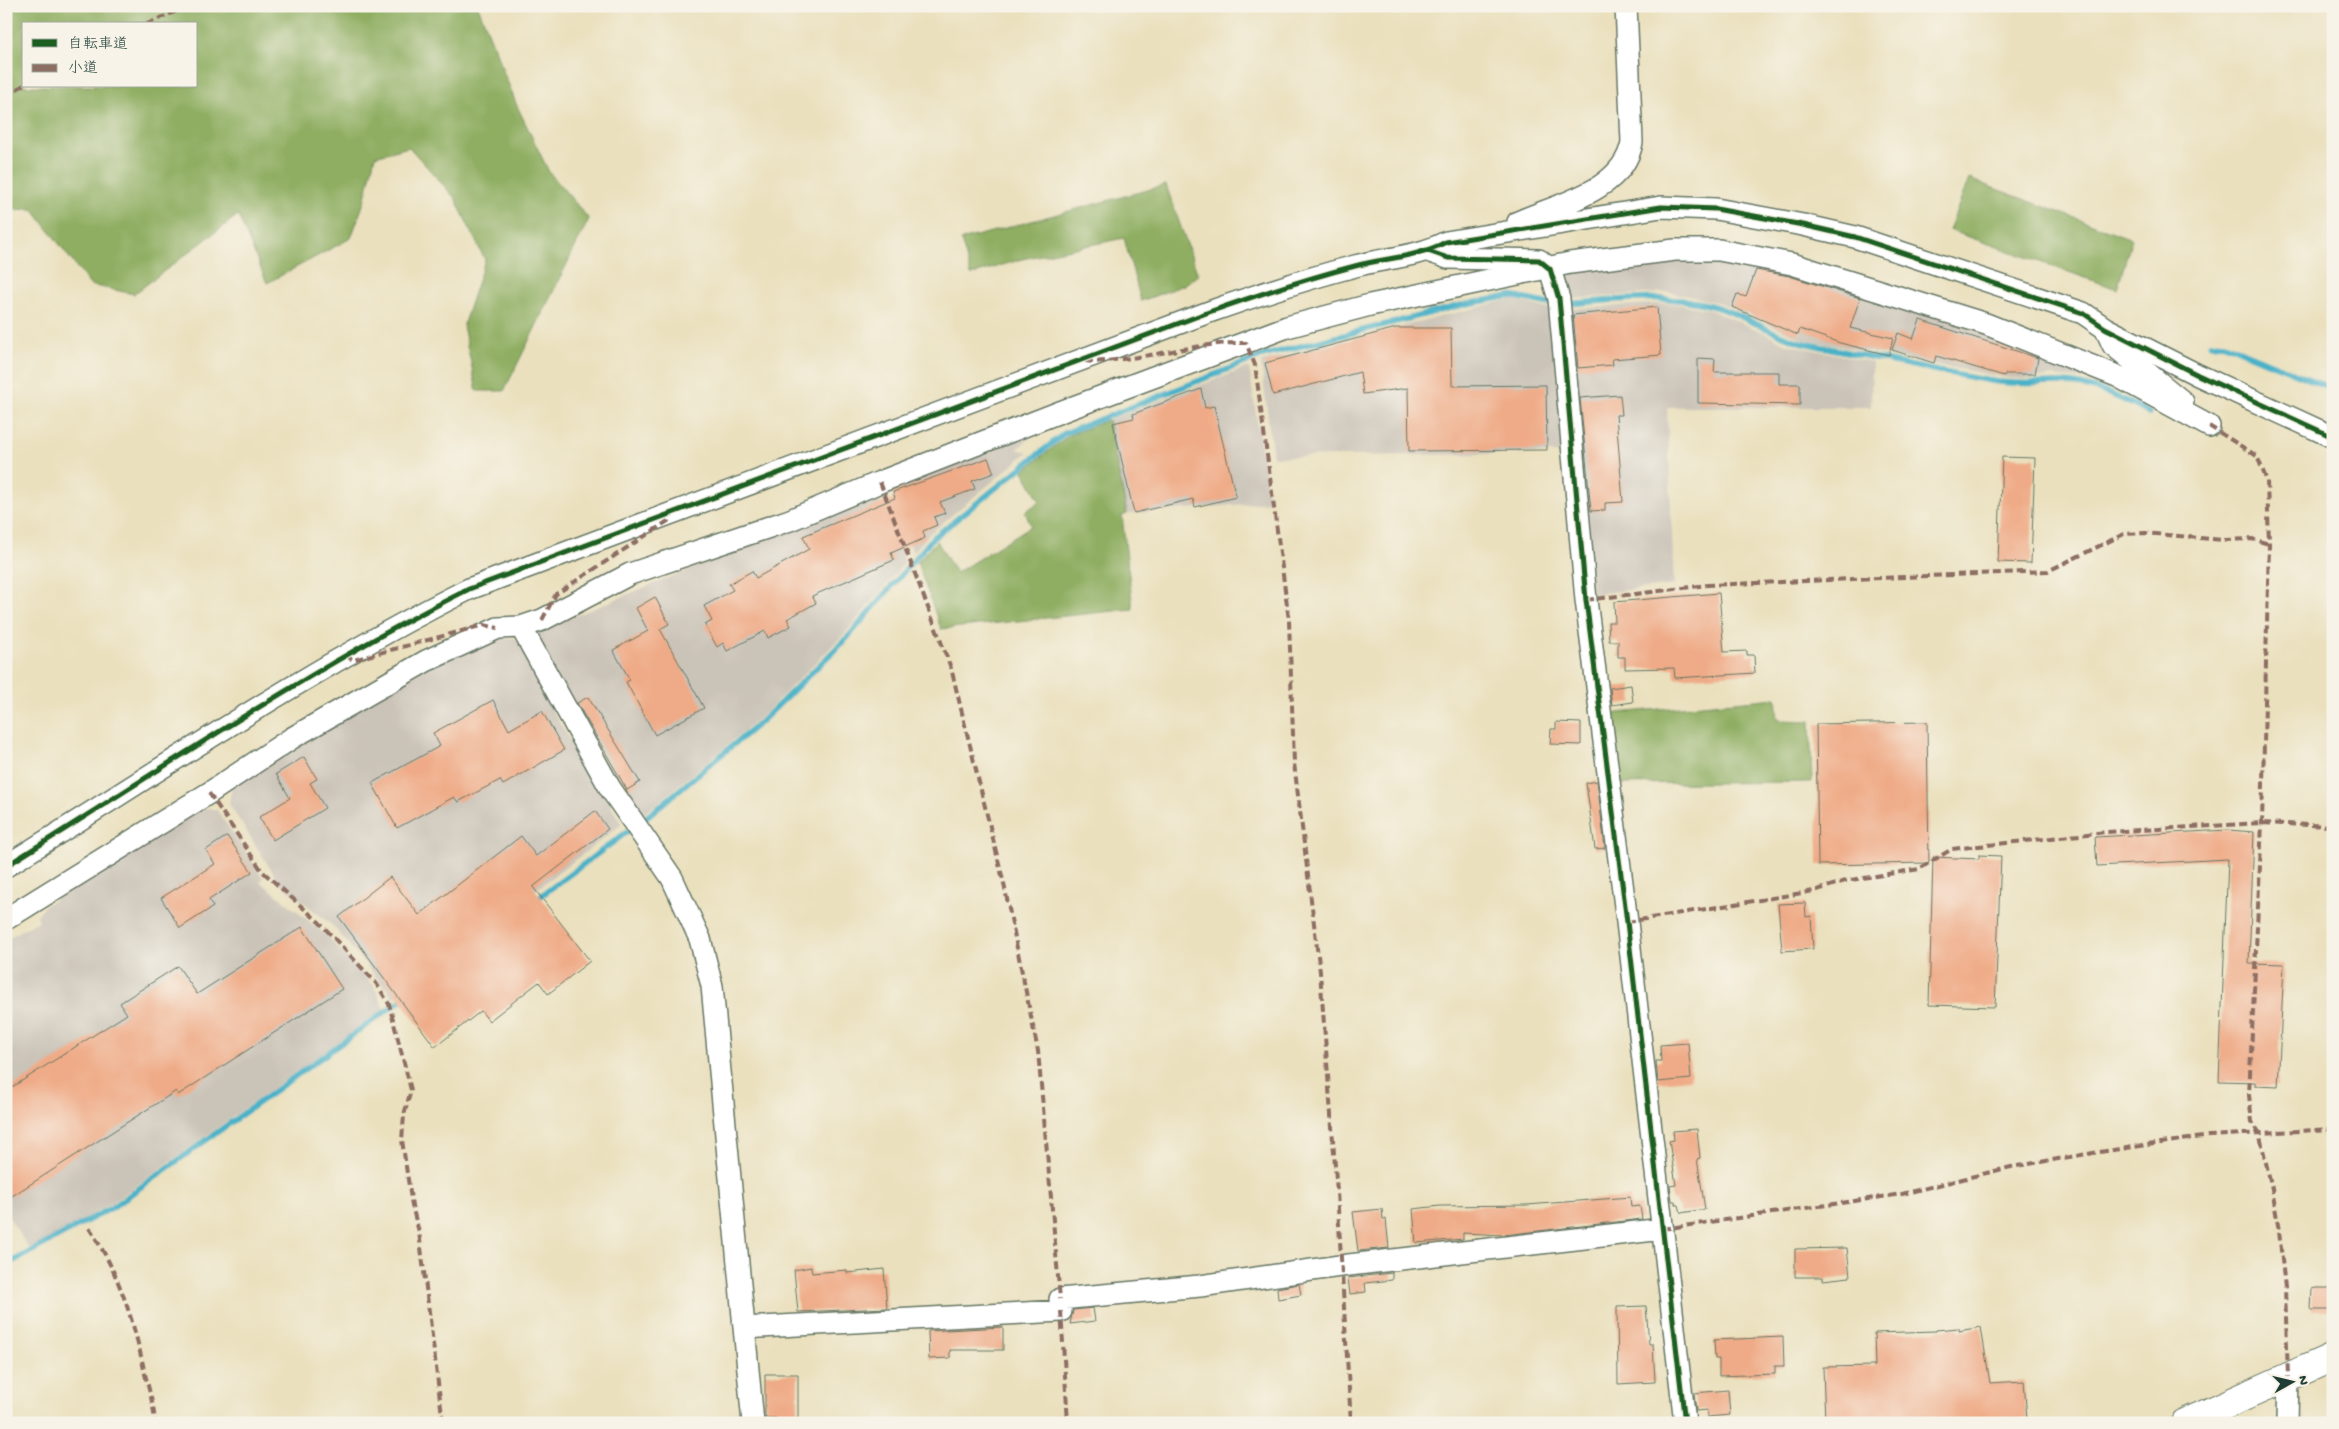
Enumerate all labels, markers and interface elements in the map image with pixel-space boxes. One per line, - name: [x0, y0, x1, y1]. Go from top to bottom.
- legend: [22, 22, 198, 88]
- text: 自転車道: [68, 35, 128, 54]
- text: 小道: [68, 60, 98, 78]
- north arrow: [2266, 1356, 2316, 1406]
- text: N: [2293, 1375, 2311, 1386]

